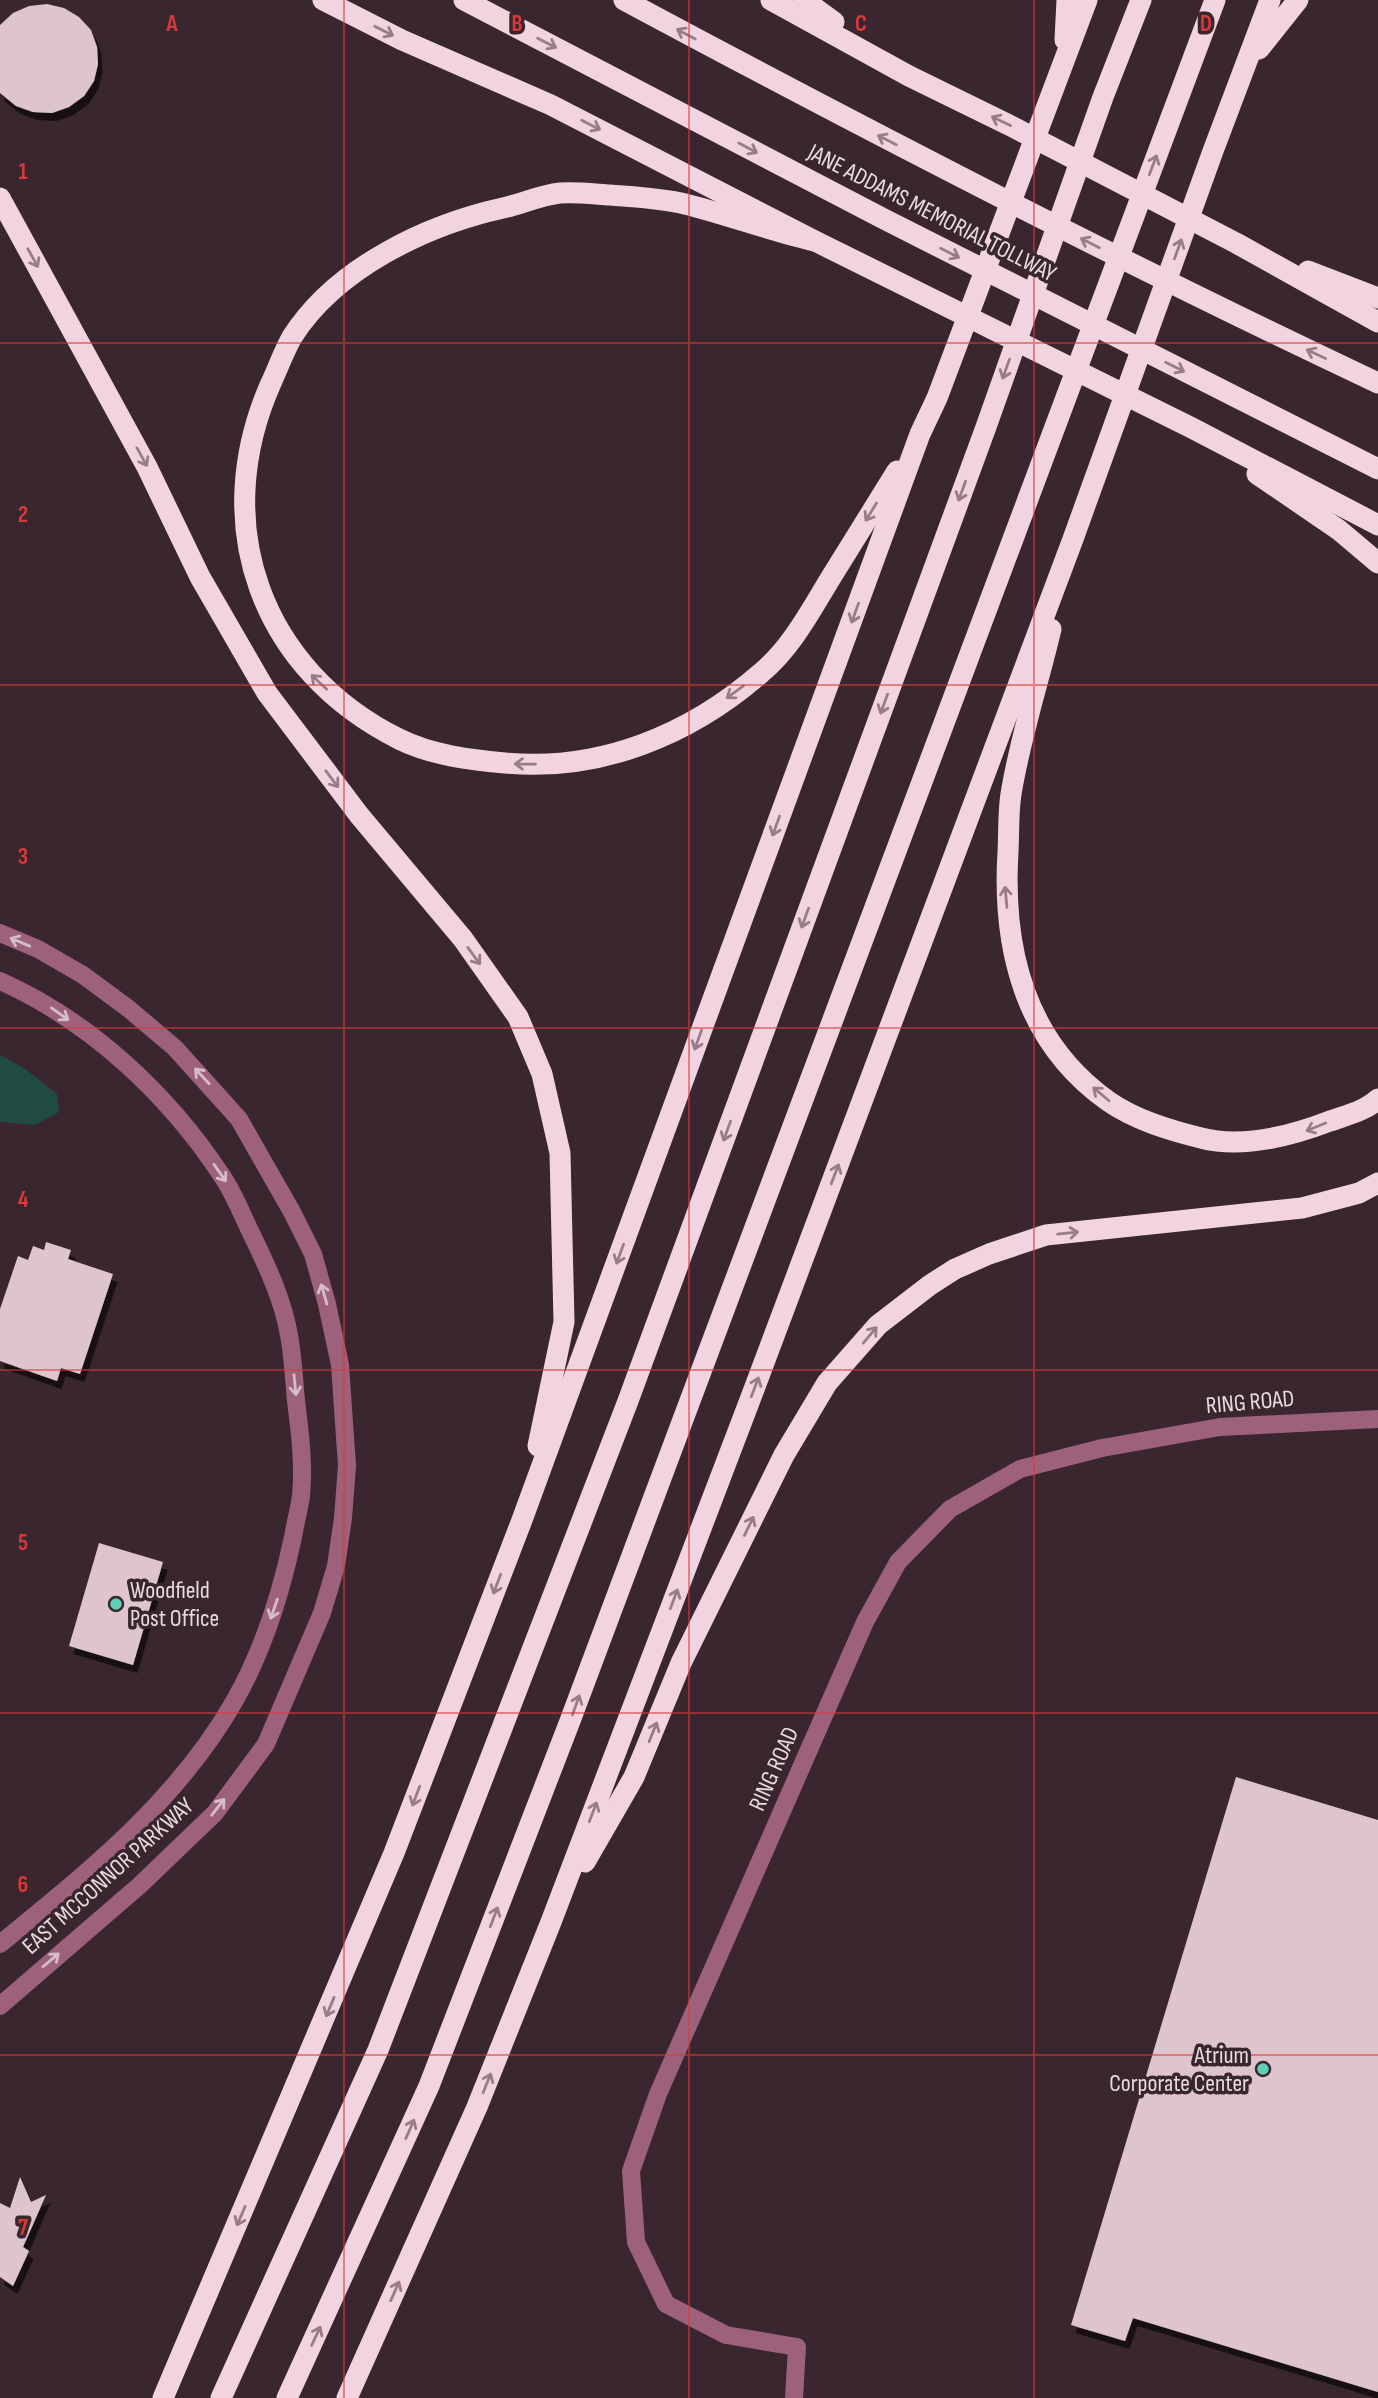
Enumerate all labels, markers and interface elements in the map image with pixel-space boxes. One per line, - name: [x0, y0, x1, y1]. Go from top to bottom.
- text: A: [166, 10, 179, 38]
- text: B: [512, 10, 523, 38]
- text: C: [855, 10, 867, 38]
- text: D: [1200, 10, 1212, 38]
- one-way arrow: [373, 24, 394, 38]
- one-way arrow: [677, 26, 697, 40]
- one-way arrow: [536, 36, 556, 50]
- one-way arrow: [991, 114, 1012, 128]
- one-way arrow: [580, 119, 601, 132]
- one-way arrow: [877, 133, 898, 147]
- street label: JANE ADDAMS MEMORIAL TOLLWAY: [802, 137, 1061, 288]
- one-way arrow: [737, 141, 758, 155]
- one-way arrow: [1148, 154, 1161, 176]
- text: 1: [18, 158, 28, 186]
- one-way arrow: [1080, 236, 1101, 250]
- one-way arrow: [1172, 239, 1185, 261]
- one-way arrow: [939, 246, 960, 260]
- one-way arrow: [26, 247, 40, 267]
- one-way arrow: [1306, 347, 1327, 361]
- one-way arrow: [999, 358, 1011, 380]
- one-way arrow: [1164, 361, 1185, 375]
- one-way arrow: [135, 447, 149, 467]
- one-way arrow: [955, 479, 967, 501]
- text: 2: [18, 501, 28, 529]
- one-way arrow: [864, 502, 878, 522]
- one-way arrow: [847, 601, 860, 623]
- one-way arrow: [311, 673, 328, 690]
- one-way arrow: [726, 685, 745, 699]
- one-way arrow: [876, 693, 889, 715]
- one-way arrow: [513, 757, 536, 771]
- one-way arrow: [324, 769, 339, 788]
- one-way arrow: [769, 815, 782, 837]
- text: 3: [18, 843, 28, 871]
- one-way arrow: [999, 886, 1012, 908]
- one-way arrow: [798, 906, 811, 928]
- one-way arrow: [10, 934, 32, 947]
- one-way arrow: [467, 946, 482, 965]
- one-way arrow: [50, 1007, 69, 1021]
- one-way arrow: [691, 1029, 703, 1051]
- one-way arrow: [194, 1067, 210, 1085]
- one-way arrow: [1092, 1086, 1110, 1102]
- one-way arrow: [720, 1120, 732, 1142]
- one-way arrow: [1306, 1121, 1328, 1134]
- one-way arrow: [212, 1163, 227, 1182]
- one-way arrow: [830, 1163, 842, 1185]
- text: 4: [18, 1186, 29, 1214]
- one-way arrow: [1056, 1226, 1079, 1239]
- one-way arrow: [613, 1242, 625, 1264]
- one-way arrow: [317, 1283, 330, 1306]
- one-way arrow: [862, 1326, 878, 1344]
- one-way arrow: [288, 1374, 301, 1396]
- one-way arrow: [750, 1376, 762, 1398]
- street label: RING ROAD: [1205, 1384, 1295, 1420]
- one-way arrow: [742, 1516, 756, 1537]
- text: 5: [18, 1529, 28, 1557]
- one-way arrow: [490, 1573, 503, 1595]
- place label: Woodfield Post Office: [130, 1576, 219, 1633]
- one-way arrow: [669, 1589, 681, 1611]
- marker: Woodfield Post Office: [108, 1596, 124, 1612]
- one-way arrow: [267, 1598, 279, 1620]
- one-way arrow: [570, 1695, 583, 1717]
- one-way arrow: [647, 1722, 660, 1743]
- street label: RING ROAD: [743, 1723, 805, 1815]
- one-way arrow: [409, 1785, 421, 1807]
- street label: EAST MCCONNOR PARKWAY: [16, 1791, 200, 1961]
- one-way arrow: [211, 1799, 226, 1817]
- one-way arrow: [588, 1802, 600, 1823]
- text: 6: [18, 1871, 28, 1899]
- one-way arrow: [488, 1907, 501, 1929]
- one-way arrow: [41, 1952, 59, 1968]
- one-way arrow: [323, 1996, 336, 2017]
- place label: Atrium Corporate Center: [1109, 2041, 1249, 2098]
- marker: Atrium Corporate Center: [1255, 2061, 1271, 2077]
- one-way arrow: [481, 2072, 494, 2094]
- one-way arrow: [404, 2119, 417, 2140]
- one-way arrow: [234, 2205, 247, 2227]
- text: 7: [18, 2214, 28, 2242]
- one-way arrow: [389, 2281, 402, 2302]
- one-way arrow: [310, 2326, 323, 2347]

